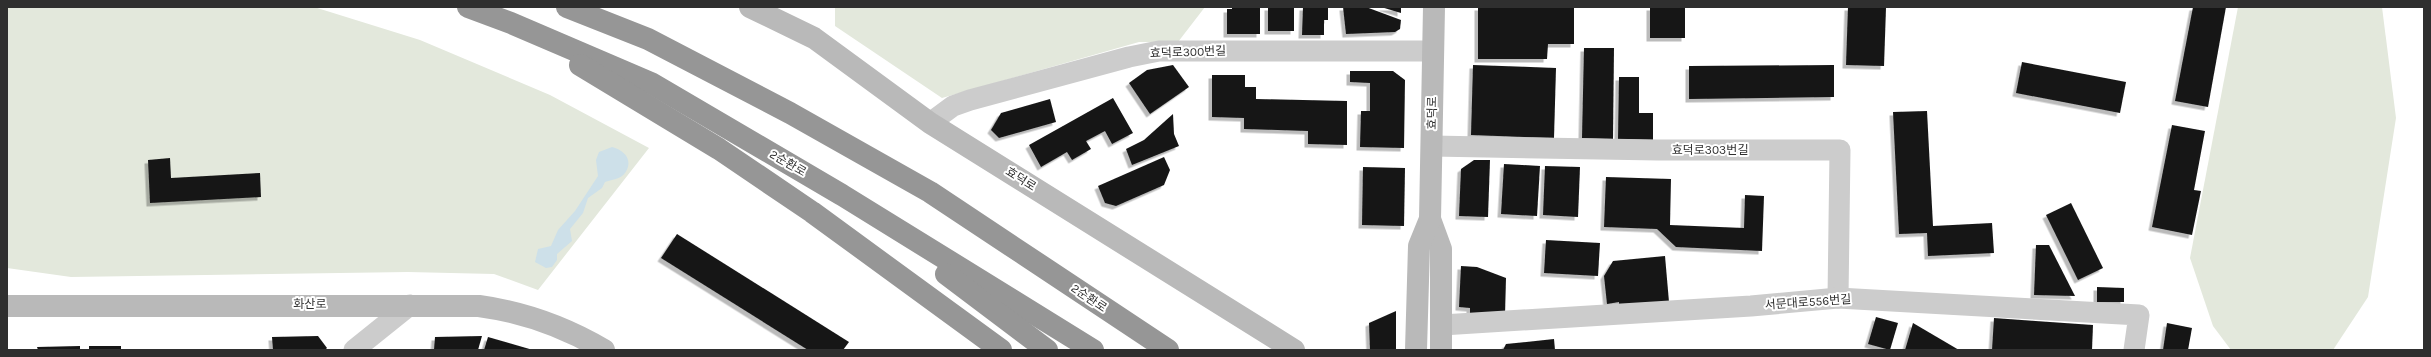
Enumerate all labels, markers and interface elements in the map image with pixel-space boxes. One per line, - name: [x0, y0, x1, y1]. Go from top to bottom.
- street label: 효덕로300번길: [1150, 44, 1226, 60]
- street label: 효덕로: [1425, 96, 1439, 130]
- street label: 효덕로303번길: [1672, 143, 1748, 157]
- street label: 2순환로: [767, 147, 809, 179]
- street label: 효덕로: [1003, 164, 1039, 194]
- street label: 2순환로: [1068, 281, 1110, 315]
- street label: 서문대로556번길: [1764, 292, 1852, 312]
- street label: 화산로: [293, 297, 327, 311]

